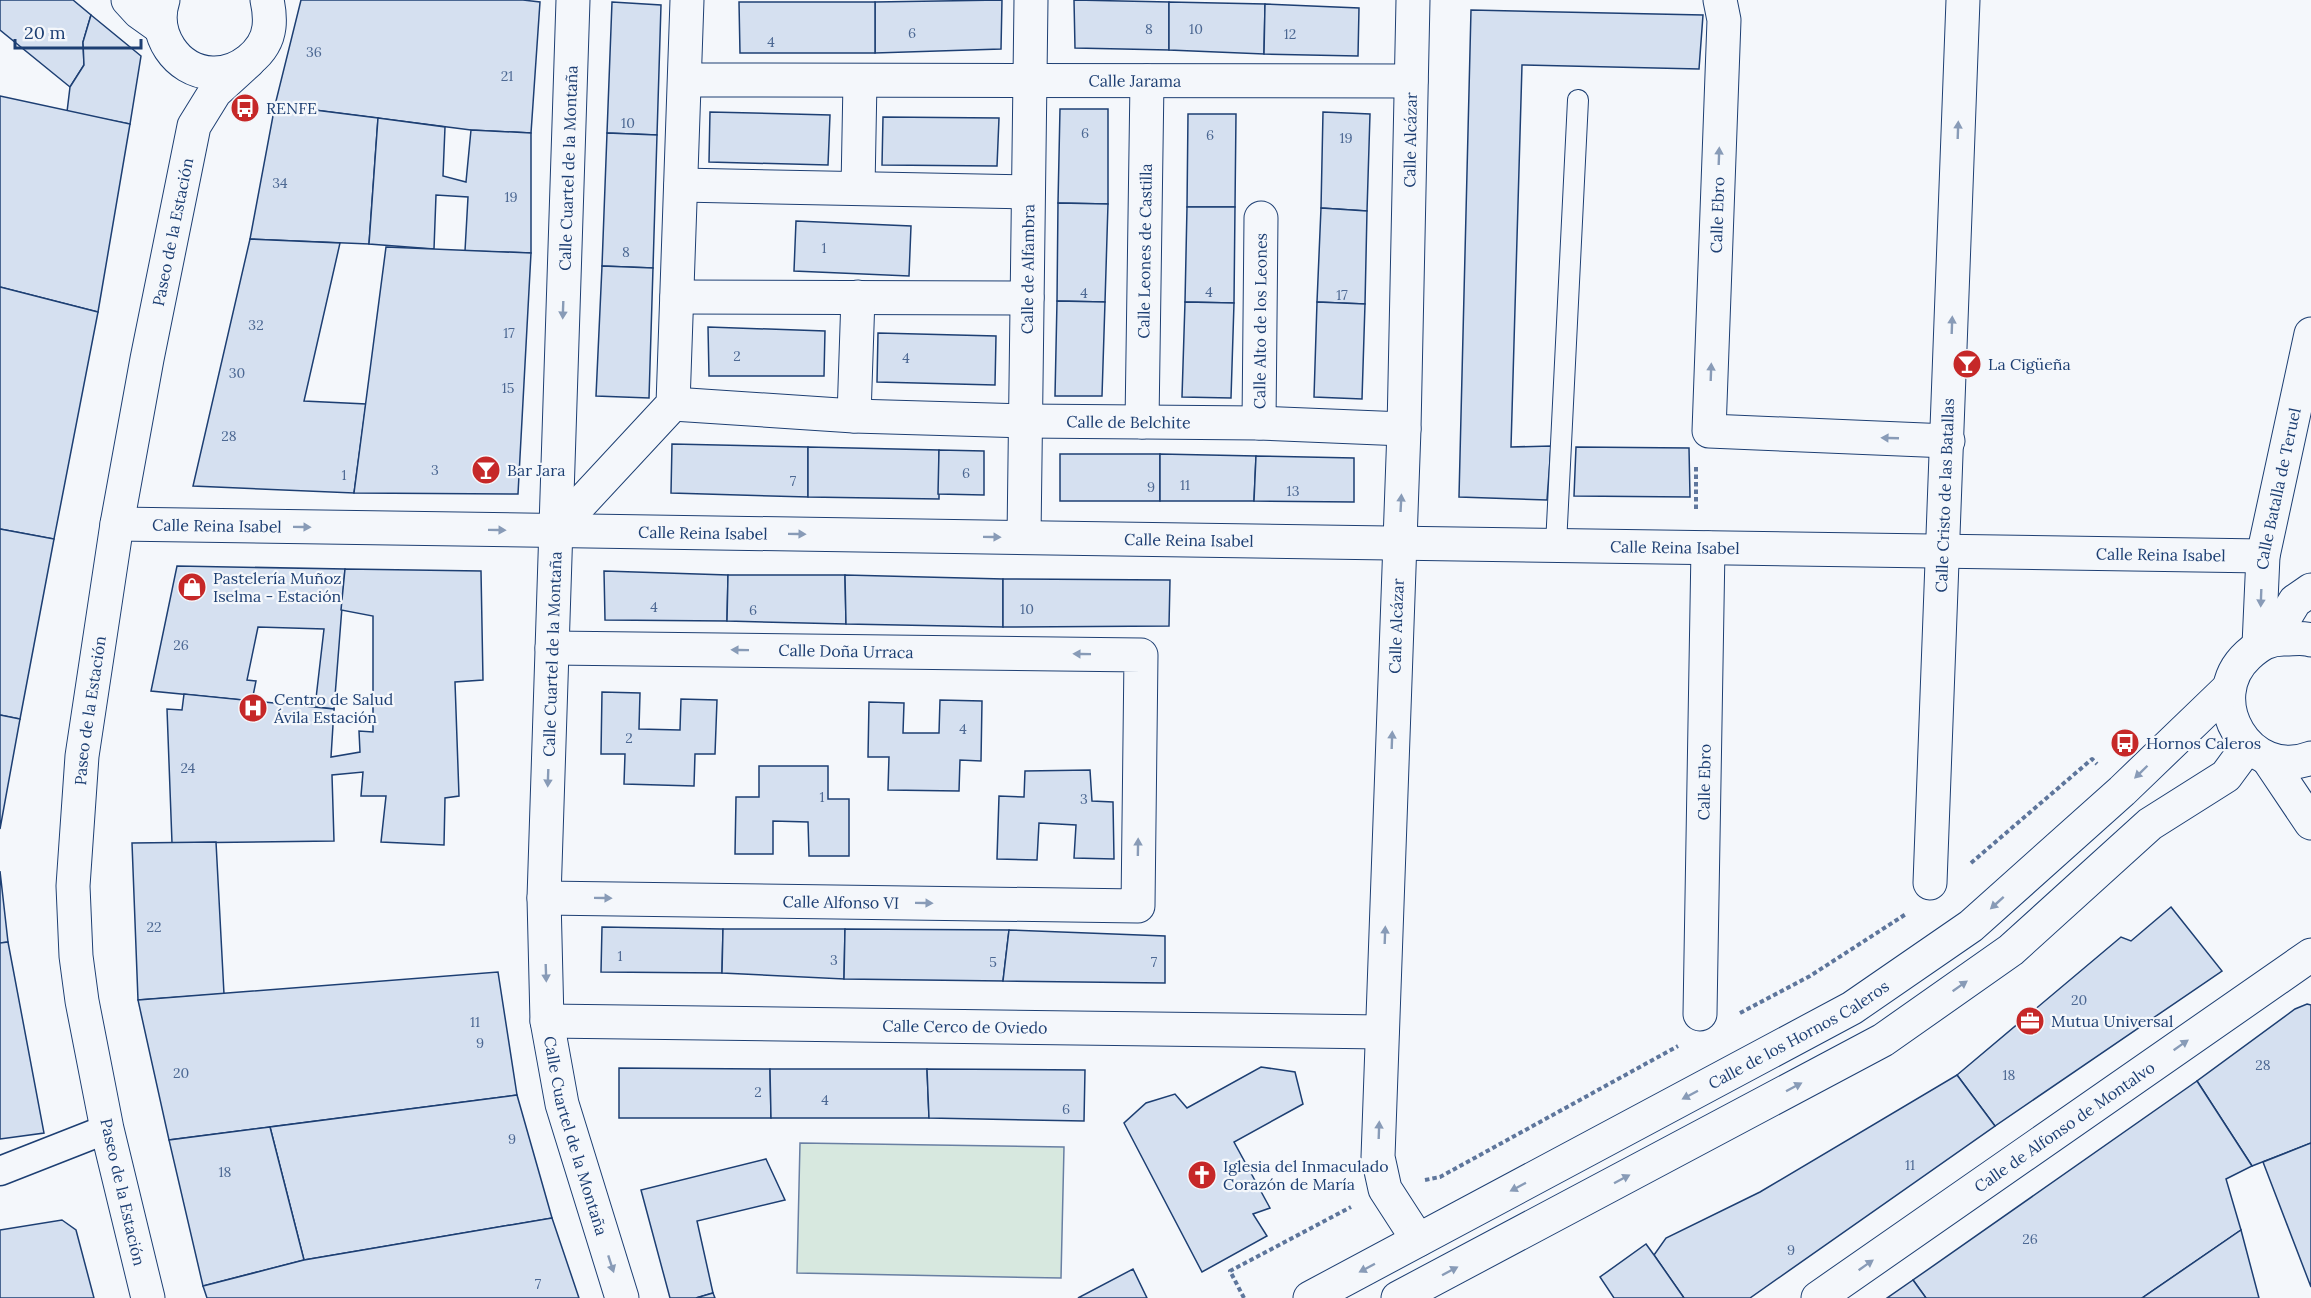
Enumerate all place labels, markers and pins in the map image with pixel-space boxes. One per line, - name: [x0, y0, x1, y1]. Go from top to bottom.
- bus stop icon: RENFE: [229, 92, 261, 124]
- place label: RENFE: [266, 98, 317, 118]
- bar icon: La Cigüeña: [1951, 348, 1983, 380]
- place label: La Cigüeña: [1988, 354, 2071, 374]
- bar icon: Bar Jara: [470, 454, 502, 486]
- place label: Bar Jara: [507, 460, 565, 480]
- place label: Pastelería Muñoz Iselma - Estación: [213, 568, 342, 606]
- shop icon: Pastelería Muñoz Iselma - Estación: [176, 571, 208, 603]
- place label: Centro de Salud Ávila Estación: [273, 689, 394, 727]
- hospital icon: Centro de Salud Ávila Estación: [237, 692, 269, 724]
- bus stop icon: Hornos Caleros: [2109, 727, 2141, 759]
- place label: Hornos Caleros: [2146, 733, 2261, 753]
- office icon: Mutua Universal: [2014, 1005, 2046, 1037]
- place label: Mutua Universal: [2051, 1011, 2173, 1031]
- place label: Iglesia del Inmaculado Corazón de María: [1223, 1156, 1389, 1194]
- church icon: Iglesia del Inmaculado Corazón de María: [1186, 1159, 1218, 1191]

